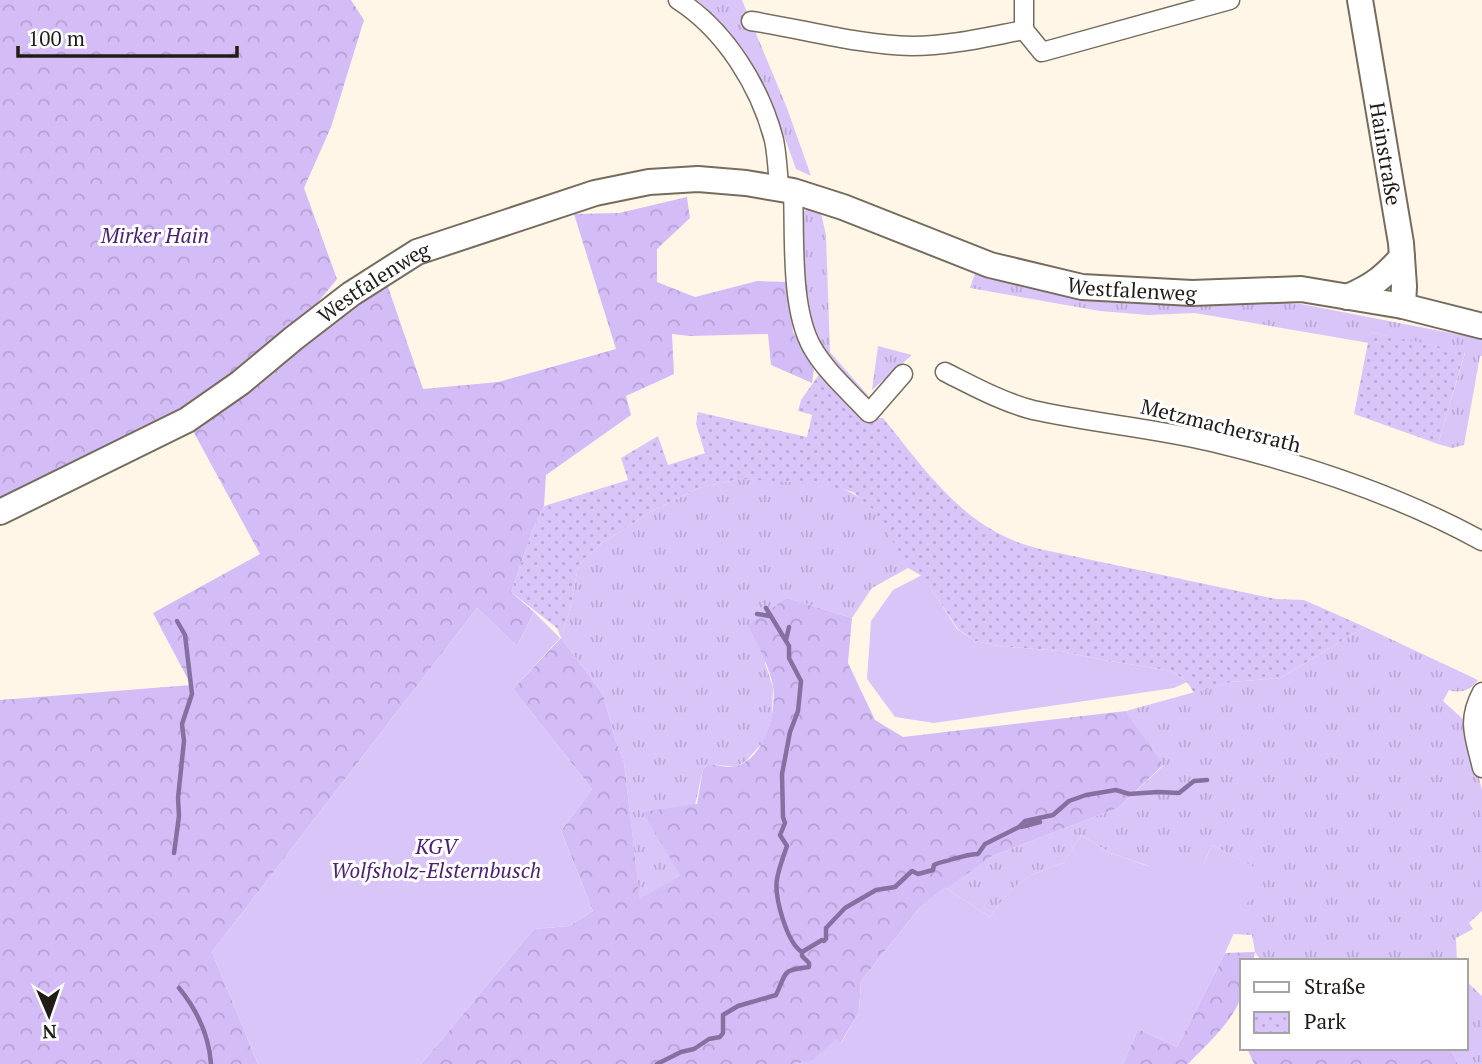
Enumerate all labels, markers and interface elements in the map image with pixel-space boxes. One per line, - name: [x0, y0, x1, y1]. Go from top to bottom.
- scale bar: [18, 14, 236, 58]
- text: 100 m: [28, 24, 85, 52]
- street label: Hainstraße: [1363, 100, 1408, 208]
- park label: Mirker Hain: [100, 221, 209, 249]
- street label: Westfalenweg: [311, 235, 434, 329]
- street label: Westfalenweg: [1064, 270, 1198, 307]
- street label: Metzmachersrath: [1138, 392, 1304, 458]
- park label: KGV Wolfsholz-Elsternbusch: [331, 832, 541, 884]
- legend: [1240, 959, 1468, 1050]
- text: Straße: [1304, 972, 1366, 1000]
- north arrow: [14, 980, 84, 1050]
- text: Park: [1304, 1007, 1346, 1035]
- text: N: [41, 1020, 57, 1045]

